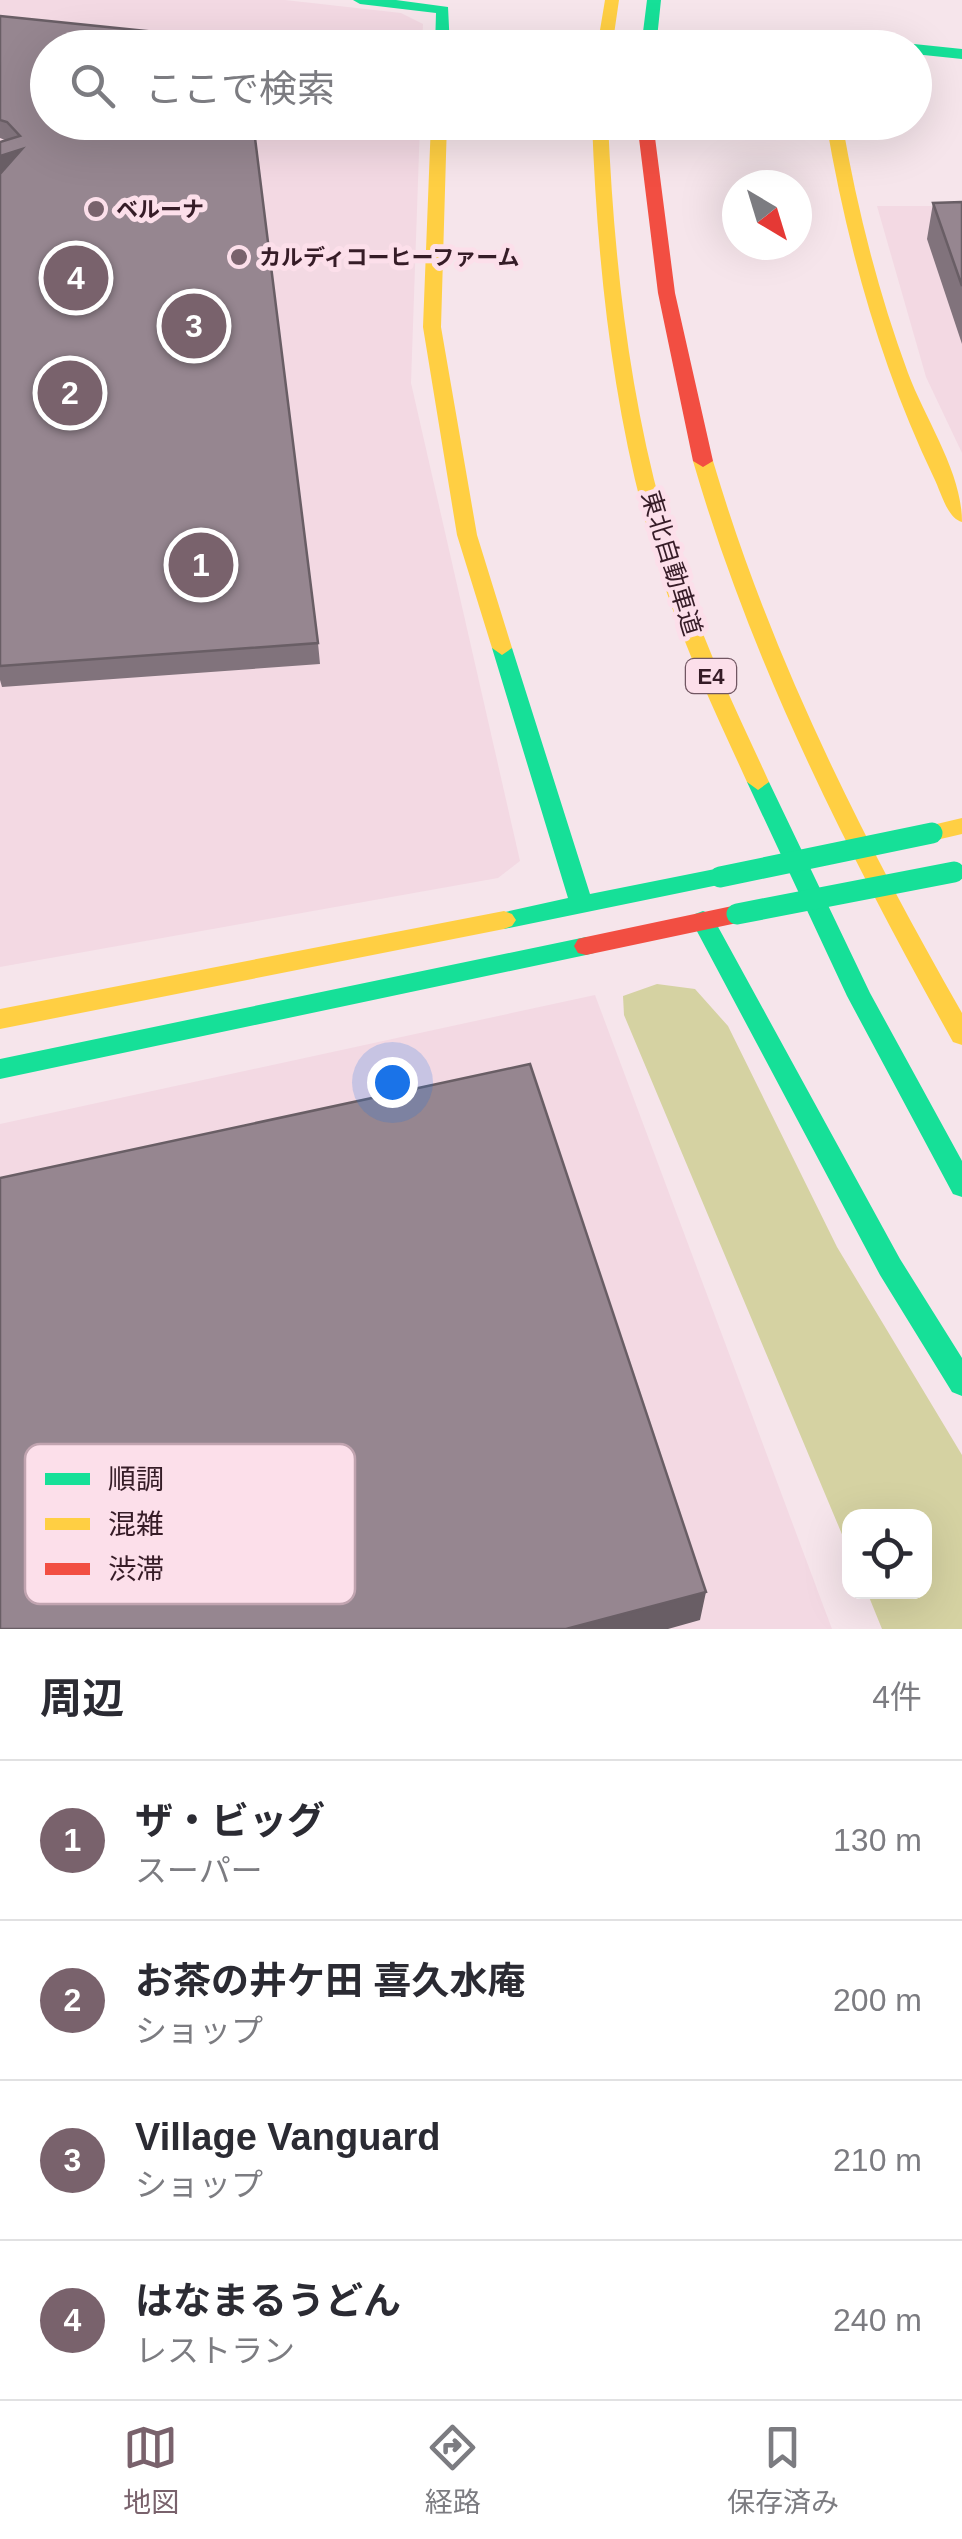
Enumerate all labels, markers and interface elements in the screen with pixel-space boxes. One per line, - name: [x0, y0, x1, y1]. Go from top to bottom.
- search box: [30, 30, 932, 140]
- icon: search: [65, 58, 120, 113]
- text: ここで検索: [145, 68, 335, 110]
- north arrow: [722, 170, 812, 260]
- place label: ベルーナ: [116, 197, 204, 222]
- marker: ベルーナ: [85, 198, 107, 220]
- pin: 4: [44, 240, 108, 316]
- place label: カルディコーヒーファーム: [259, 245, 519, 270]
- marker: カルディコーヒーファーム: [228, 246, 250, 268]
- pin: 3: [162, 288, 226, 364]
- pin: 2: [38, 356, 102, 430]
- street label: 東北自動車道: [637, 487, 707, 639]
- pin: 1: [168, 528, 234, 602]
- road number: E4: [686, 659, 736, 693]
- your location: [367, 1057, 418, 1108]
- legend: [25, 1444, 355, 1604]
- text: 順調: [108, 1464, 164, 1495]
- text: 混雑: [108, 1509, 164, 1540]
- map controls: [842, 1509, 932, 1599]
- button: locate: [842, 1509, 932, 1599]
- text: 渋滞: [108, 1554, 164, 1585]
- text: 周辺: [40, 1675, 124, 1722]
- text: 4件: [872, 1679, 922, 1715]
- text: ザ・ビッグ: [135, 1800, 325, 1842]
- text: 1: [64, 1822, 81, 1858]
- text: 130 m: [833, 1822, 922, 1858]
- text: スーパー: [135, 1853, 263, 1889]
- text: お茶の井ケ田 喜久水庵: [135, 1960, 526, 2002]
- text: 2: [64, 1982, 81, 2018]
- text: 200 m: [833, 1982, 922, 2018]
- text: ショップ: [135, 2013, 263, 2049]
- text: Village Vanguard: [135, 2116, 441, 2158]
- text: 3: [64, 2142, 81, 2178]
- text: 210 m: [833, 2142, 922, 2178]
- text: ショップ: [135, 2167, 263, 2203]
- text: はなまるうどん: [135, 2280, 401, 2322]
- text: 4: [64, 2302, 81, 2338]
- text: 240 m: [833, 2302, 922, 2338]
- text: レストラン: [135, 2333, 295, 2369]
- tab: 地図: [123, 2420, 179, 2520]
- tab: 経路: [425, 2420, 481, 2520]
- tab: 保存済み: [727, 2420, 839, 2520]

